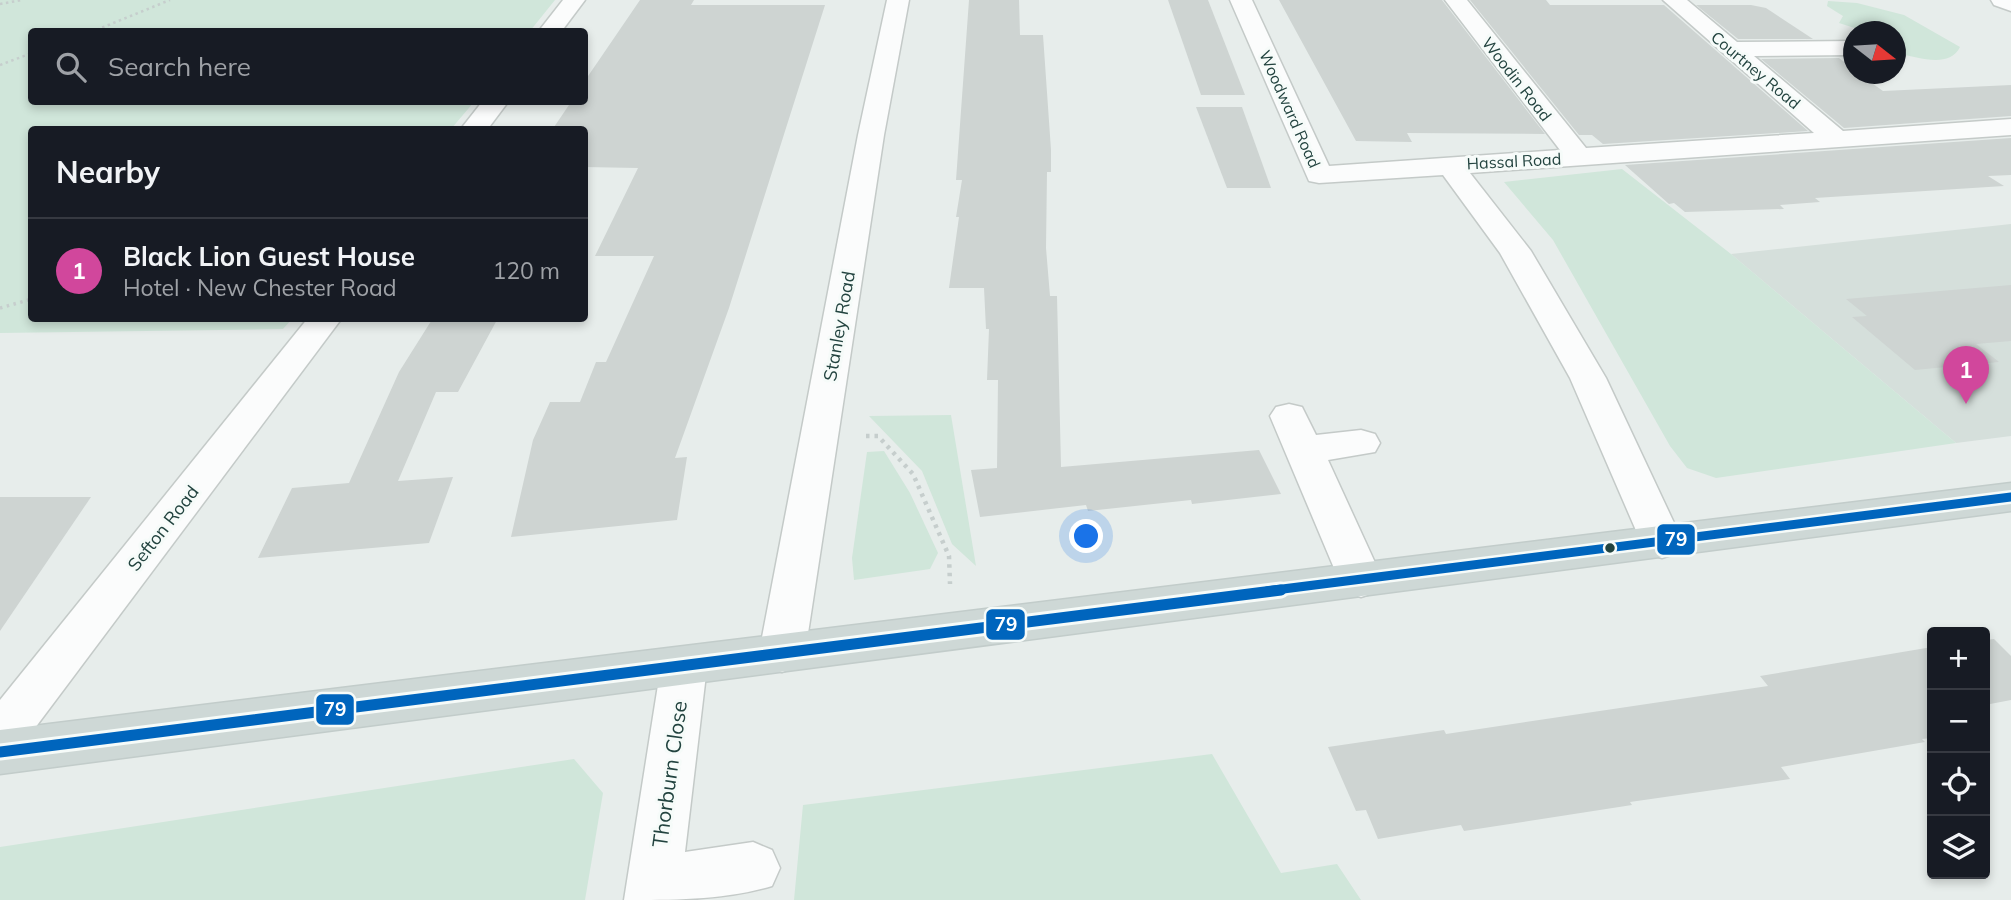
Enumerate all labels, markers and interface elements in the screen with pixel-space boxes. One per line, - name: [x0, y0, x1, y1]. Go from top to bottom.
- north arrow: [1843, 21, 1906, 84]
- street label: Courtney Road: [1707, 27, 1805, 113]
- search box: [28, 28, 588, 105]
- street label: Woodin Road: [1478, 33, 1556, 125]
- street label: Woodward Road: [1255, 47, 1325, 171]
- icon: search: [52, 48, 90, 86]
- text: Search here: [108, 50, 251, 83]
- street label: Hassal Road: [1466, 149, 1562, 173]
- text: Nearby: [56, 153, 160, 191]
- text: Black Lion Guest House: [123, 240, 415, 273]
- text: 1: [72, 256, 86, 285]
- text: 120 m: [492, 256, 560, 285]
- street label: Stanley Road: [818, 269, 860, 383]
- text: Hotel · New Chester Road: [123, 273, 397, 302]
- pin: 1: [1943, 346, 1989, 404]
- street label: Sefton Road: [122, 481, 204, 575]
- your location: [1069, 519, 1103, 553]
- line badge: 79: [1656, 523, 1696, 556]
- text: 79: [1665, 527, 1687, 551]
- unlabelled marker: [1603, 541, 1617, 555]
- line badge: 79: [985, 608, 1026, 641]
- text: 79: [995, 612, 1017, 636]
- map controls: [1927, 627, 1990, 879]
- button: +: [1927, 627, 1990, 690]
- button: −: [1927, 690, 1990, 753]
- line badge: 79: [315, 693, 355, 726]
- text: 79: [324, 697, 346, 721]
- street label: Thorburn Close: [646, 699, 692, 849]
- button: locate: [1927, 753, 1990, 816]
- button: layers: [1927, 816, 1990, 879]

